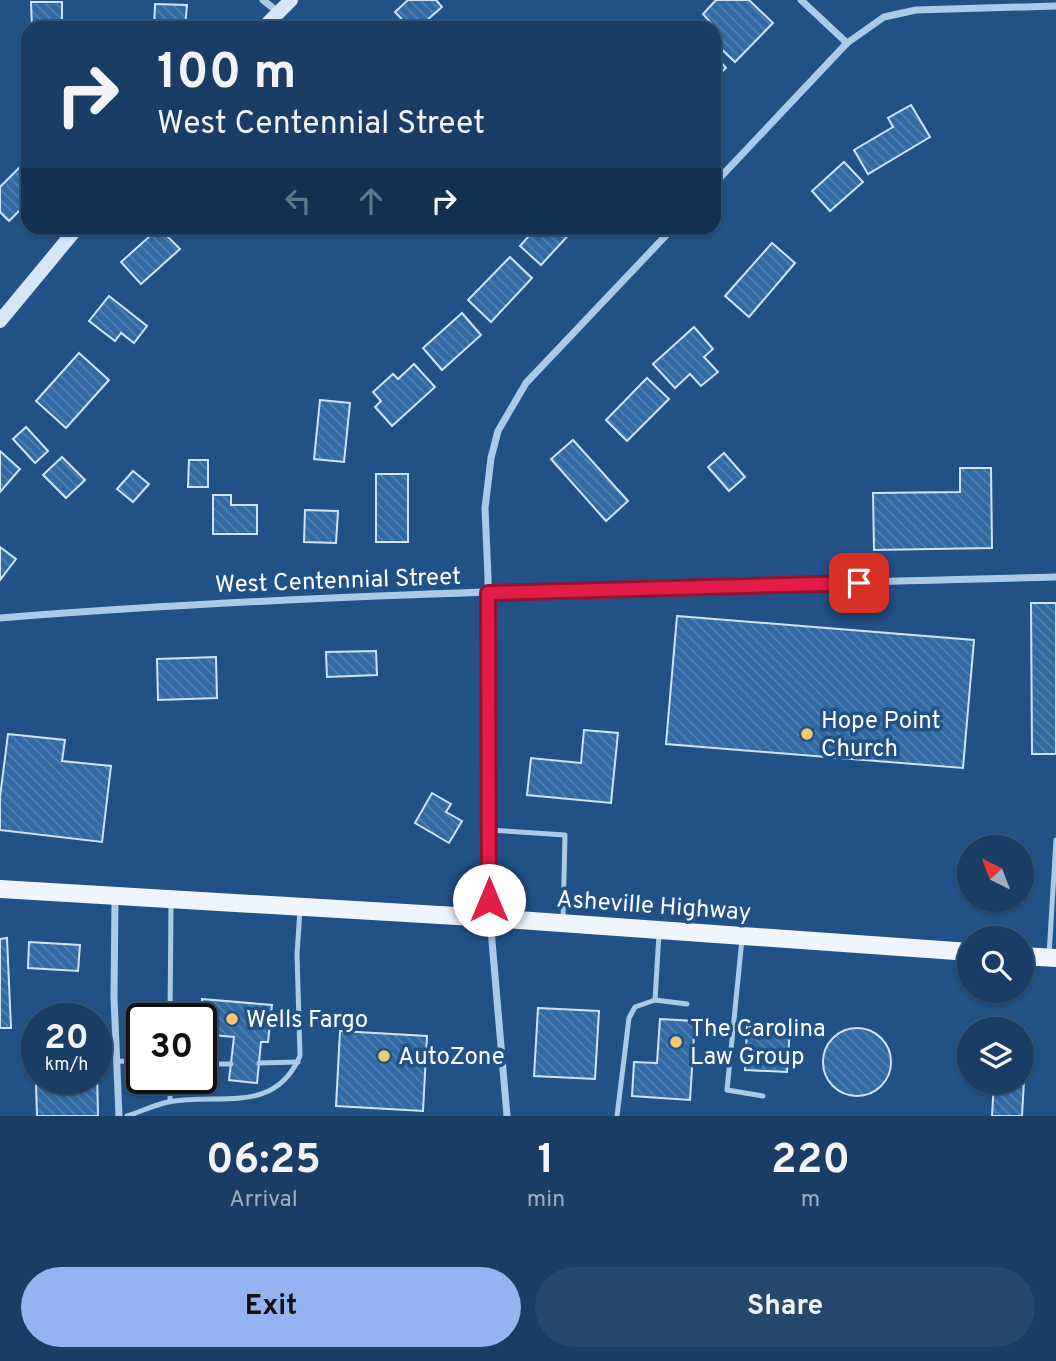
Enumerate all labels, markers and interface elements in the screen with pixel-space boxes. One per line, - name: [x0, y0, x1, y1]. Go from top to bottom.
- text: 100 m: [157, 44, 296, 106]
- icon: right: [42, 49, 133, 140]
- text: West Centennial Street: [157, 105, 485, 145]
- icon: left: [279, 182, 317, 220]
- icon: ahead: [352, 182, 390, 220]
- icon: right: [425, 182, 463, 220]
- pin: [829, 553, 889, 613]
- street label: West Centennial Street: [215, 563, 462, 601]
- icon: arrive: [840, 564, 878, 602]
- place label: Hope Point Church: [821, 707, 941, 765]
- marker: Hope Point Church: [799, 726, 815, 742]
- north arrow: [957, 835, 1034, 912]
- map controls: [957, 835, 1034, 1094]
- position arrow: [452, 863, 526, 937]
- street label: Asheville Highway: [555, 885, 752, 929]
- button: search: [957, 926, 1034, 1003]
- speed limit sign: 30: [126, 1003, 217, 1094]
- place label: Wells Fargo: [246, 1006, 368, 1036]
- marker: Wells Fargo: [224, 1011, 240, 1027]
- place label: The Carolina Law Group: [690, 1015, 826, 1073]
- text: 20: [44, 1017, 89, 1061]
- button: layers: [957, 1017, 1034, 1094]
- marker: The Carolina Law Group: [668, 1034, 684, 1050]
- place label: AutoZone: [398, 1043, 505, 1073]
- marker: AutoZone: [376, 1048, 392, 1064]
- text: km/h: [45, 1054, 88, 1077]
- text: 06:25: [206, 1135, 321, 1188]
- text: 1: [538, 1135, 554, 1188]
- text: 220: [771, 1135, 850, 1188]
- text: Arrival: [229, 1186, 298, 1215]
- text: min: [527, 1186, 565, 1215]
- text: m: [801, 1186, 820, 1215]
- button: Exit: [21, 1267, 521, 1347]
- button: Share: [535, 1267, 1035, 1347]

